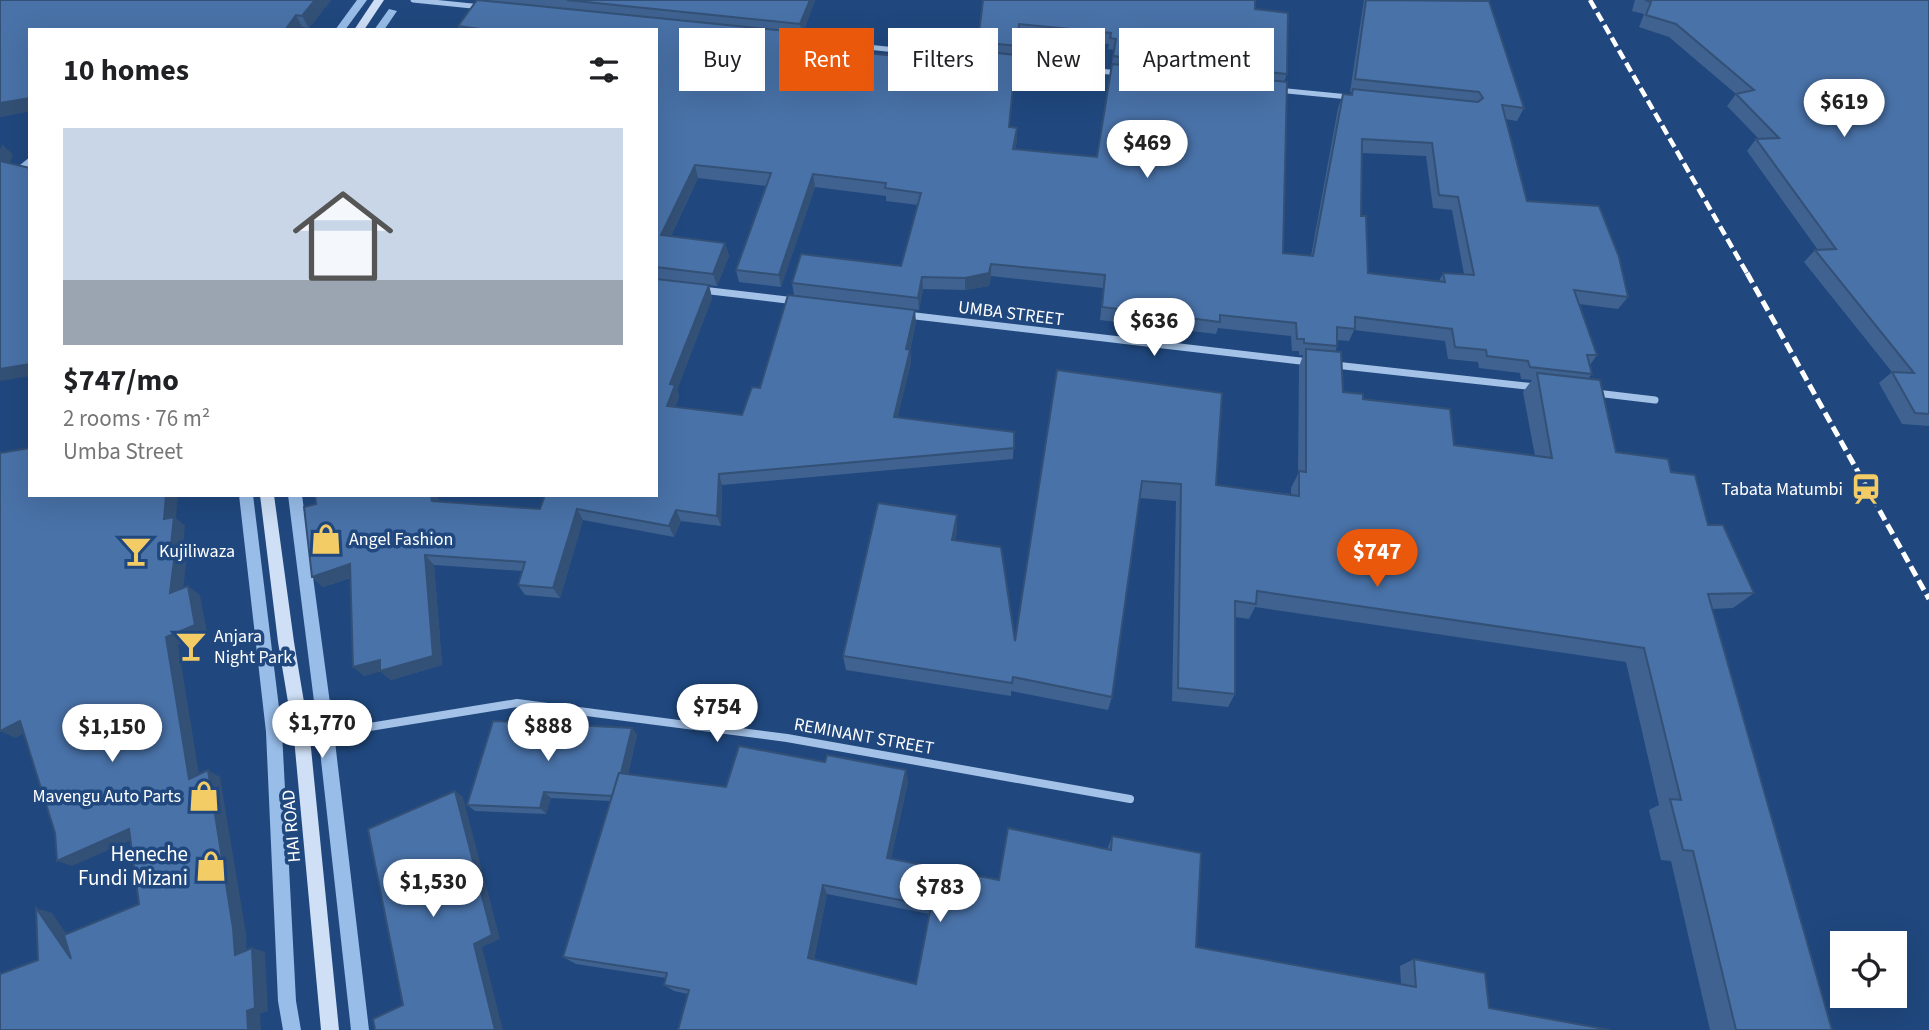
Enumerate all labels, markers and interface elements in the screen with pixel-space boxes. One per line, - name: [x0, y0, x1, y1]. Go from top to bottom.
- chip: Buy: [679, 28, 765, 91]
- chip: Rent: [779, 28, 874, 91]
- chip: Filters: [888, 28, 998, 91]
- chip: New: [1012, 28, 1105, 91]
- chip: Apartment: [1119, 28, 1274, 91]
- text: 10 homes: [63, 49, 189, 92]
- icon: filters: [585, 51, 623, 89]
- pin: $619: [1803, 80, 1885, 139]
- text: $619: [1820, 85, 1868, 118]
- pin: $469: [1106, 120, 1188, 180]
- text: $469: [1123, 126, 1171, 159]
- icon: home: [280, 173, 406, 299]
- street label: UMBA STREET: [957, 295, 1066, 332]
- pin: $636: [1113, 298, 1195, 358]
- text: $636: [1130, 304, 1178, 337]
- text: $747/mo: [63, 359, 179, 402]
- text: 2 rooms · 76 m²: [63, 402, 210, 435]
- text: Umba Street: [63, 435, 183, 468]
- station icon: Tabata Matumbi: [1849, 472, 1883, 506]
- place label: Tabata Matumbi: [1722, 477, 1843, 502]
- shop icon: Angel Fashion: [309, 522, 343, 556]
- place label: Angel Fashion: [349, 527, 453, 552]
- pin: $747: [1336, 530, 1418, 589]
- bar icon: Kujiliwaza: [119, 534, 153, 568]
- text: $747: [1353, 535, 1401, 568]
- place label: Kujiliwaza: [159, 539, 235, 564]
- place label: Anjara Night Park: [214, 624, 292, 670]
- bar icon: Anjara Night Park: [174, 629, 208, 663]
- pin: $754: [676, 684, 758, 744]
- text: $754: [693, 690, 741, 723]
- pin: $1,770: [265, 700, 379, 760]
- pin: $1,150: [55, 704, 169, 764]
- pin: $888: [507, 704, 589, 763]
- text: $1,770: [288, 706, 356, 739]
- text: $888: [524, 709, 572, 742]
- text: $1,150: [78, 710, 146, 743]
- street label: REMINANT STREET: [792, 712, 936, 761]
- shop icon: Mavengu Auto Parts: [187, 779, 221, 813]
- place label: Mavengu Auto Parts: [32, 784, 181, 809]
- street label: HAI ROAD: [276, 789, 307, 863]
- place label: Heneche Fundi Mizani: [78, 839, 188, 893]
- shop icon: Heneche Fundi Mizani: [194, 849, 228, 883]
- pin: $1,530: [376, 860, 490, 919]
- pin: $783: [899, 864, 981, 924]
- text: $1,530: [399, 865, 467, 898]
- text: $783: [916, 870, 964, 903]
- map controls: [1830, 931, 1907, 1008]
- button: locate: [1830, 931, 1907, 1008]

